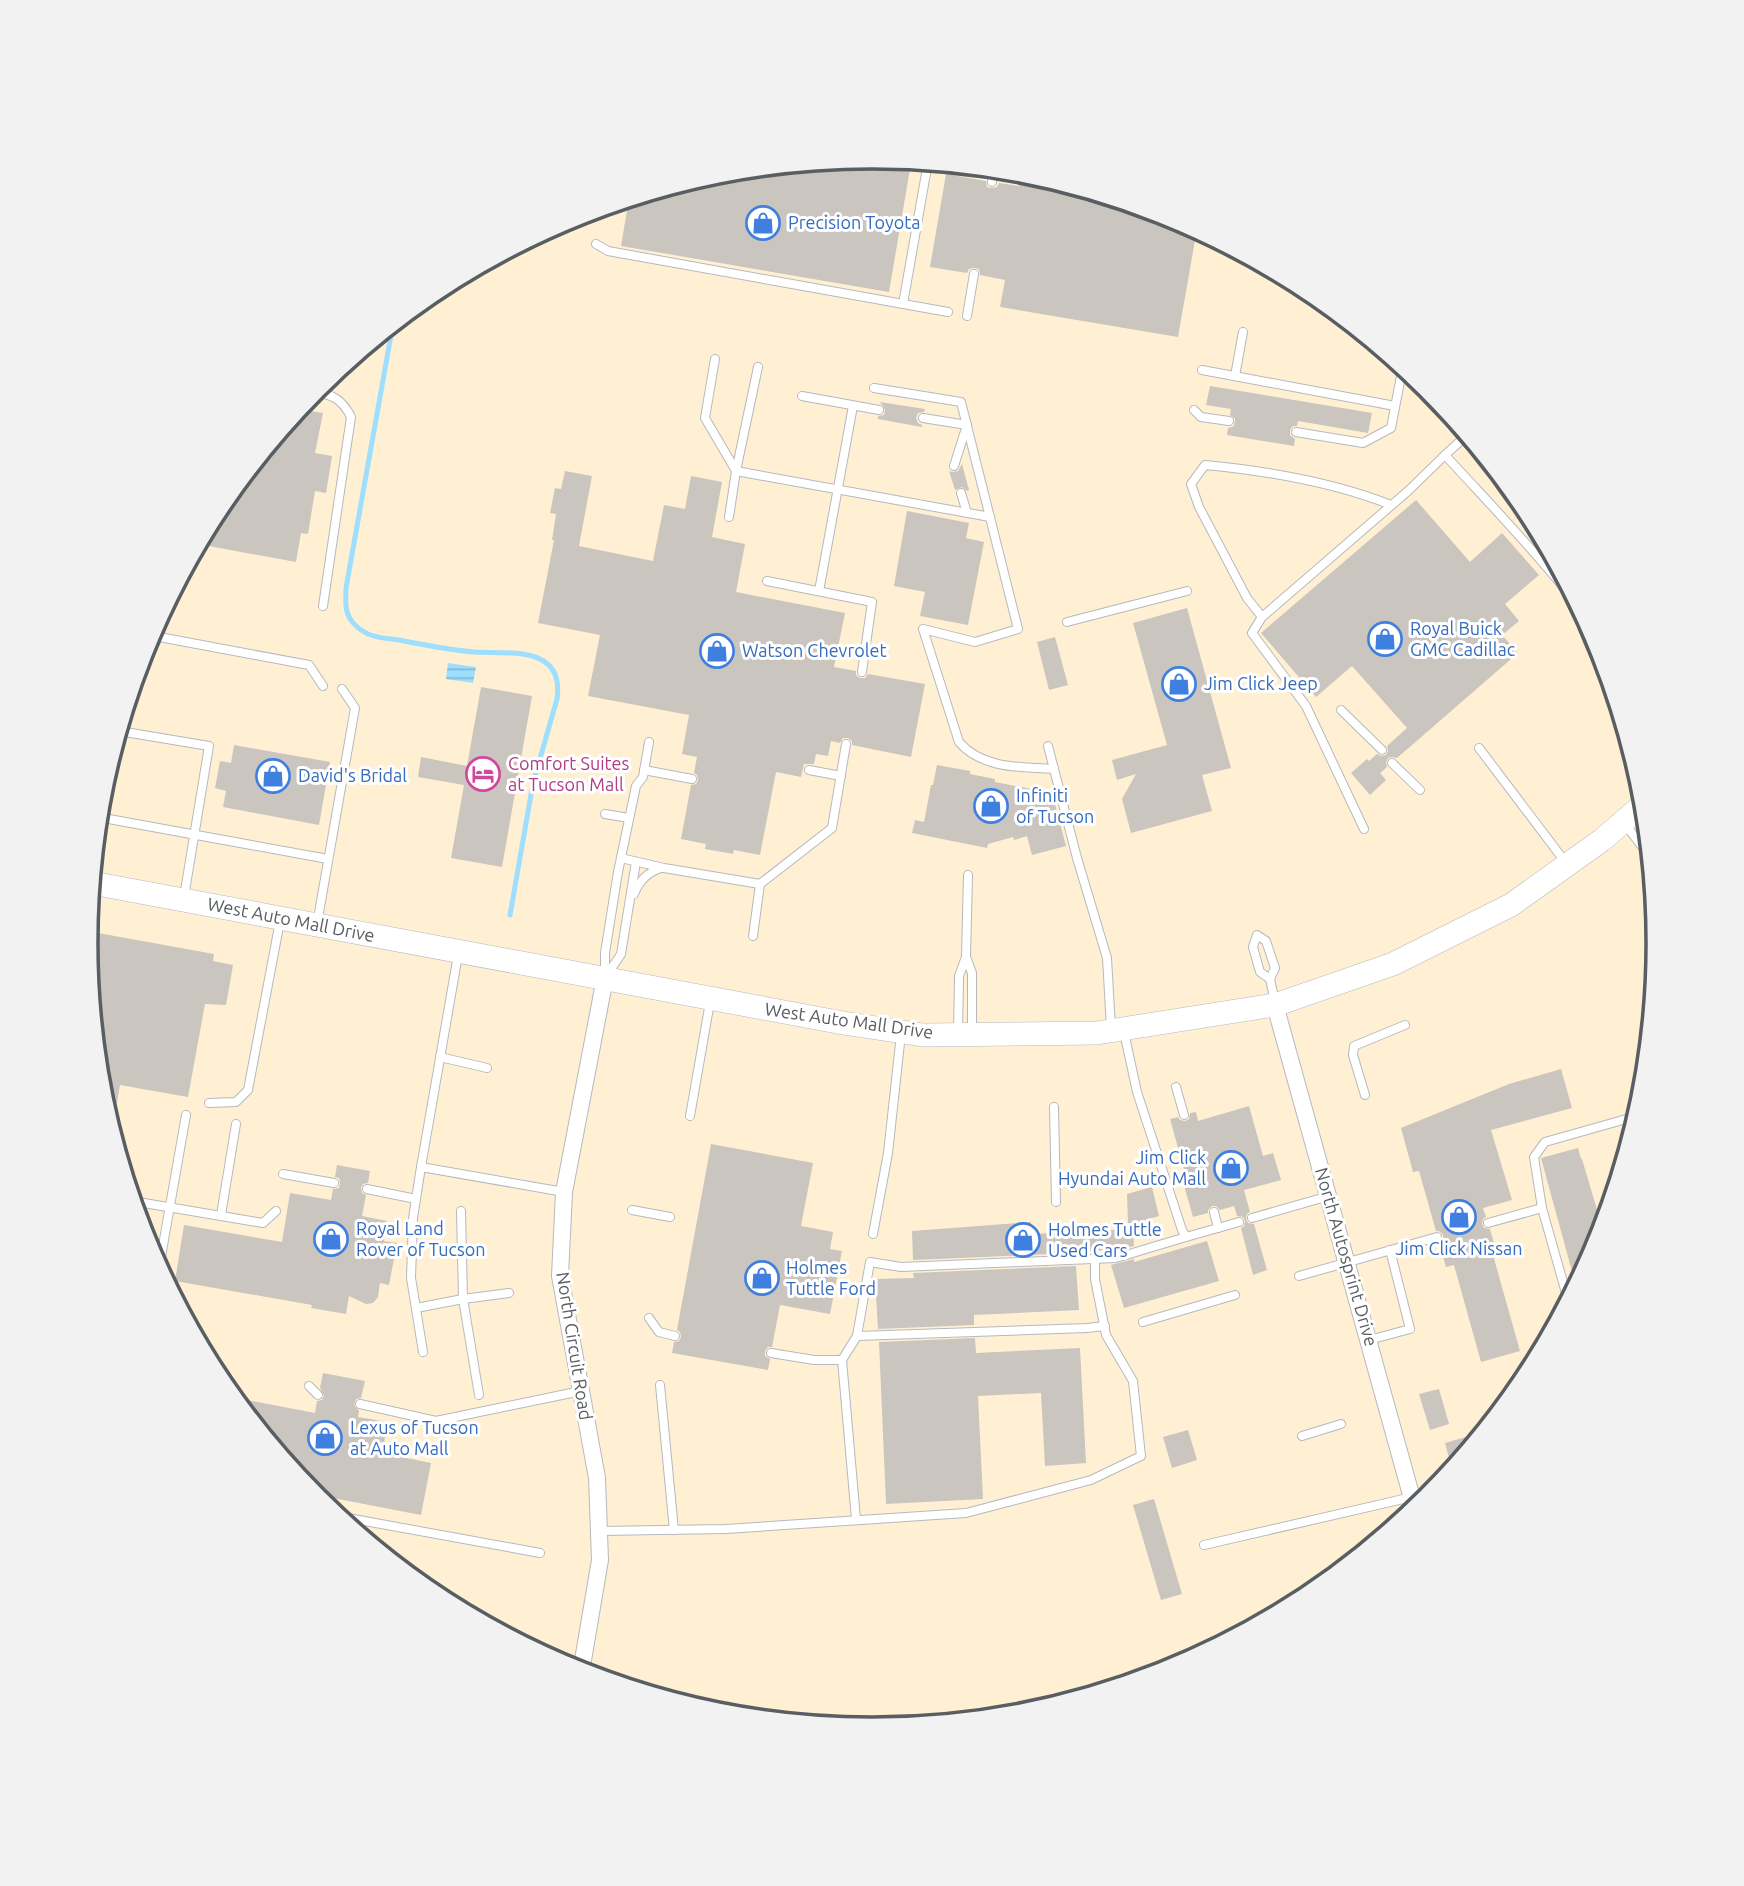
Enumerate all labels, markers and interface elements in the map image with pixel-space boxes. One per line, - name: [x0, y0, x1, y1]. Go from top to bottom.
- shop icon: Precision Toyota: [744, 204, 782, 242]
- place label: Precision Toyota: [788, 212, 920, 232]
- place label: Royal Buick GMC Cadillac: [1410, 618, 1515, 659]
- shop icon: Royal Buick GMC Cadillac: [1366, 620, 1404, 658]
- shop icon: Watson Chevrolet: [698, 632, 736, 670]
- place label: Watson Chevrolet: [742, 640, 886, 660]
- shop icon: Jim Click Jeep: [1160, 665, 1198, 703]
- place label: Jim Click Jeep: [1204, 673, 1318, 693]
- place label: Comfort Suites at Tucson Mall: [508, 753, 630, 794]
- hotel icon: Comfort Suites at Tucson Mall: [464, 755, 502, 793]
- shop icon: David's Bridal: [254, 757, 292, 795]
- place label: David's Bridal: [298, 765, 407, 785]
- place label: Infiniti of Tucson: [1016, 785, 1094, 826]
- shop icon: Infiniti of Tucson: [972, 787, 1010, 825]
- street label: West Auto Mall Drive: [206, 893, 377, 945]
- street label: West Auto Mall Drive: [764, 998, 935, 1042]
- place label: Jim Click Hyundai Auto Mall: [1058, 1147, 1206, 1188]
- shop icon: Jim Click Hyundai Auto Mall: [1212, 1149, 1250, 1187]
- street label: North Autosprint Drive: [1312, 1165, 1382, 1348]
- shop icon: Jim Click Nissan: [1440, 1198, 1478, 1236]
- place label: Royal Land Rover of Tucson: [356, 1218, 486, 1259]
- place label: Holmes Tuttle Used Cars: [1048, 1219, 1162, 1260]
- shop icon: Royal Land Rover of Tucson: [312, 1220, 350, 1258]
- shop icon: Holmes Tuttle Used Cars: [1004, 1221, 1042, 1259]
- place label: Jim Click Nissan: [1396, 1238, 1522, 1258]
- place label: Holmes Tuttle Ford: [786, 1257, 876, 1298]
- shop icon: Holmes Tuttle Ford: [743, 1259, 781, 1297]
- street label: North Circuit Road: [553, 1270, 597, 1421]
- place label: Lexus of Tucson at Auto Mall: [350, 1417, 479, 1458]
- shop icon: Lexus of Tucson at Auto Mall: [306, 1419, 344, 1457]

